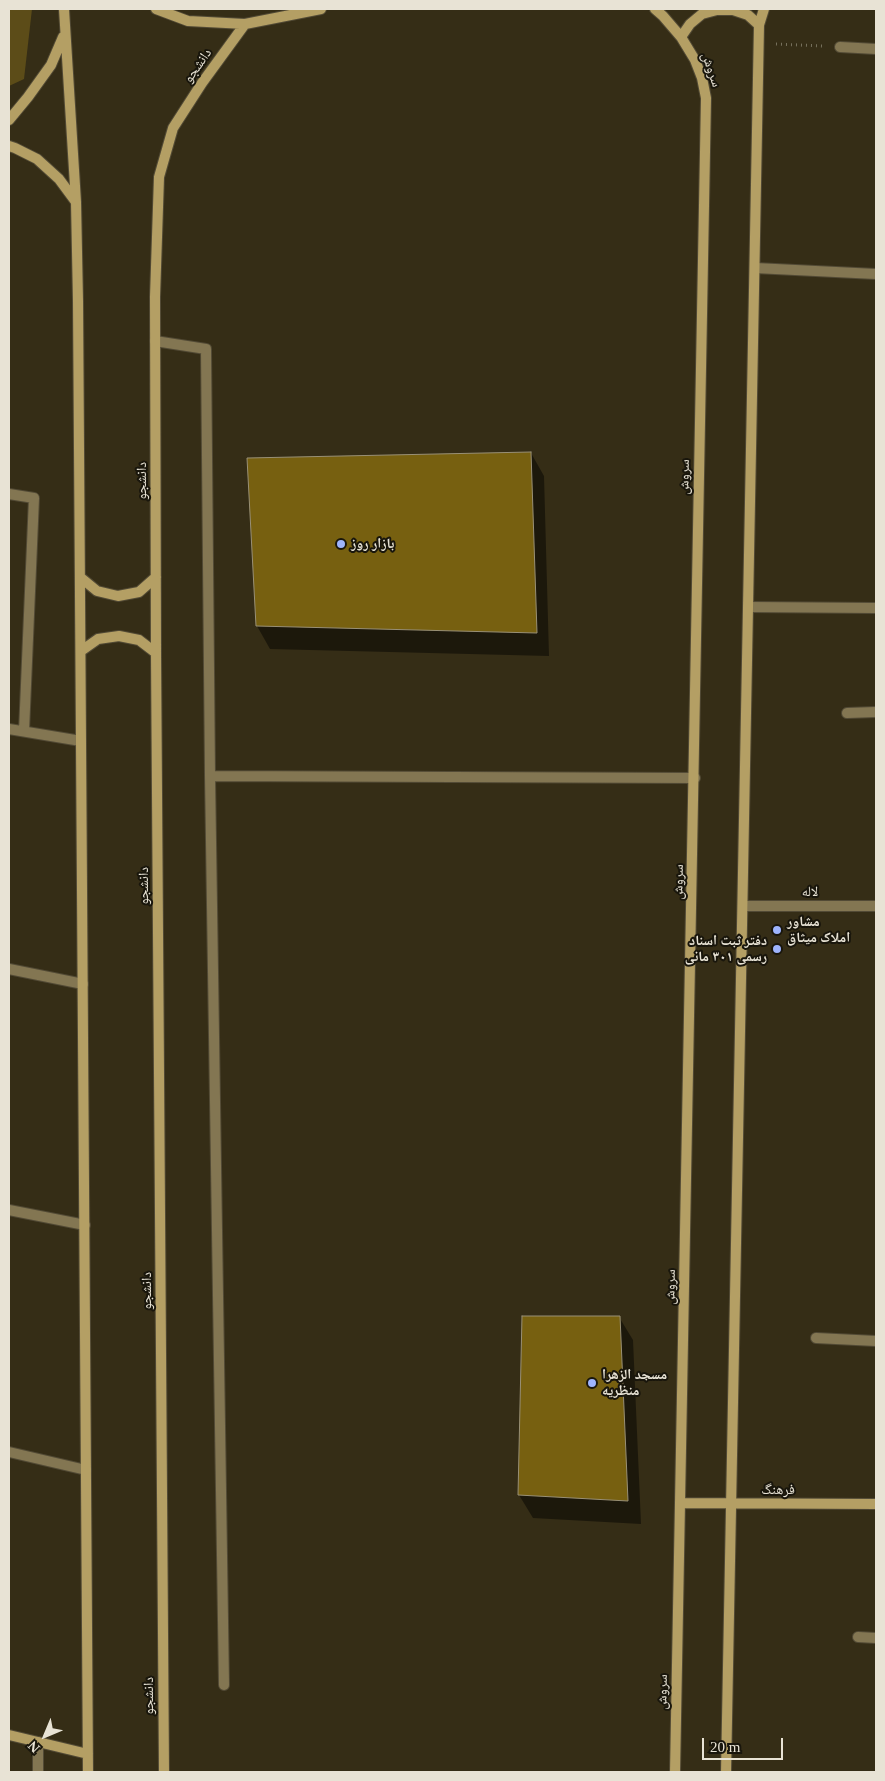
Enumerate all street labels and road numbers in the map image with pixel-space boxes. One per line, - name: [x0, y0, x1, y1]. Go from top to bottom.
- street label: دانشجو: [180, 46, 216, 86]
- street label: سروش: [697, 50, 725, 90]
- street label: سروش: [676, 459, 694, 495]
- street label: دانشجو: [134, 462, 150, 500]
- street label: سروش: [670, 864, 688, 900]
- street label: دانشجو: [136, 867, 152, 905]
- street label: لاله: [802, 884, 818, 900]
- street label: سروش: [662, 1269, 680, 1305]
- street label: دانشجو: [139, 1272, 155, 1310]
- street label: فرهنگ: [761, 1482, 795, 1498]
- street label: سروش: [654, 1674, 672, 1710]
- street label: دانشجو: [141, 1677, 157, 1715]

